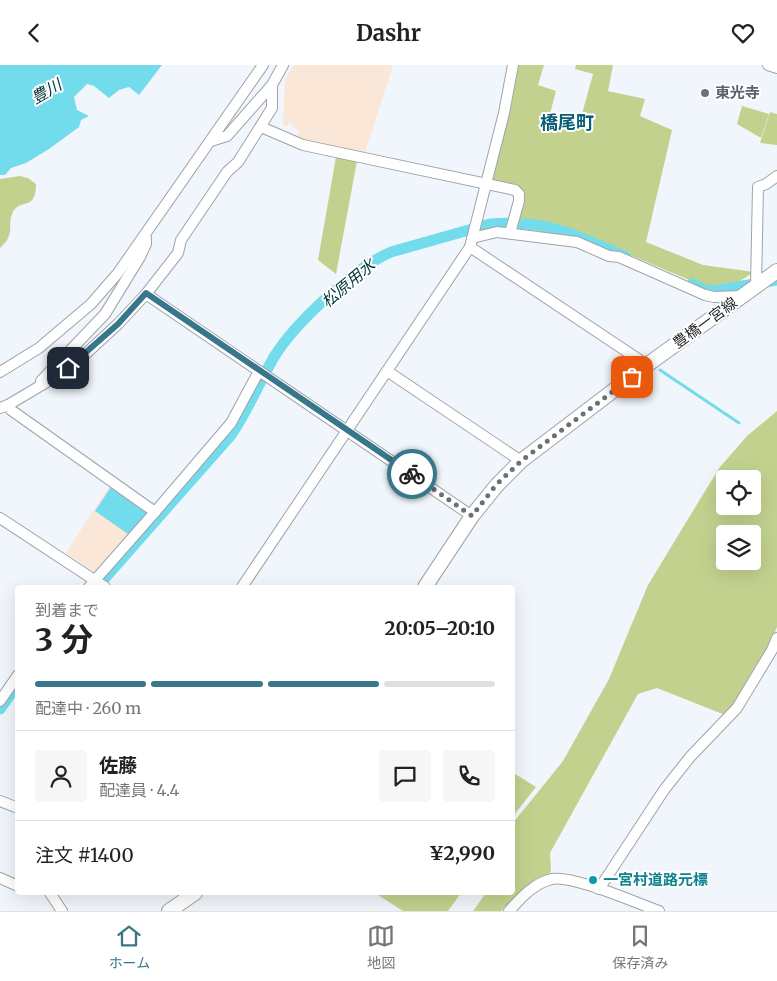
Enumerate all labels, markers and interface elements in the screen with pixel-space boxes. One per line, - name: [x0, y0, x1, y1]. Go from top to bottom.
- icon: back: [20, 19, 48, 47]
- text: Dashr: [356, 19, 421, 47]
- icon: heart: [729, 19, 757, 47]
- water label: 豊川: [27, 73, 67, 108]
- place label: 東光寺: [715, 83, 760, 102]
- marker: 東光寺: [699, 87, 711, 99]
- district label: 橋尾町: [540, 111, 594, 134]
- water label: 松原用水: [317, 253, 380, 311]
- street label: 豊橋一宮線: [669, 293, 741, 352]
- pin: [47, 347, 89, 389]
- icon: home: [54, 354, 82, 382]
- pin: [611, 356, 653, 398]
- icon: bag: [618, 363, 646, 391]
- courier: [387, 449, 437, 499]
- icon: bike: [398, 460, 426, 488]
- map controls: [716, 470, 761, 570]
- button: locate: [716, 470, 761, 515]
- button: layers: [716, 525, 761, 570]
- text: 到着まで: [35, 600, 99, 620]
- text: 20:05–20:10: [384, 616, 495, 640]
- text: 3 分: [35, 620, 93, 660]
- text: 配達中 · 260 m: [35, 698, 141, 718]
- button: person: [35, 750, 87, 802]
- button: chat: [379, 750, 431, 802]
- button: phone: [443, 750, 495, 802]
- text: 佐藤: [99, 753, 137, 777]
- text: 配達員 · 4.4: [99, 780, 179, 800]
- text: ¥2,990: [429, 841, 495, 865]
- text: 注文 #1400: [35, 843, 134, 867]
- place label: 一宮村道路元標: [603, 870, 708, 889]
- marker: 一宮村道路元標: [587, 874, 599, 886]
- tab: ホーム: [109, 922, 150, 972]
- tab: 地図: [367, 922, 395, 972]
- tab: 保存済み: [612, 922, 668, 972]

